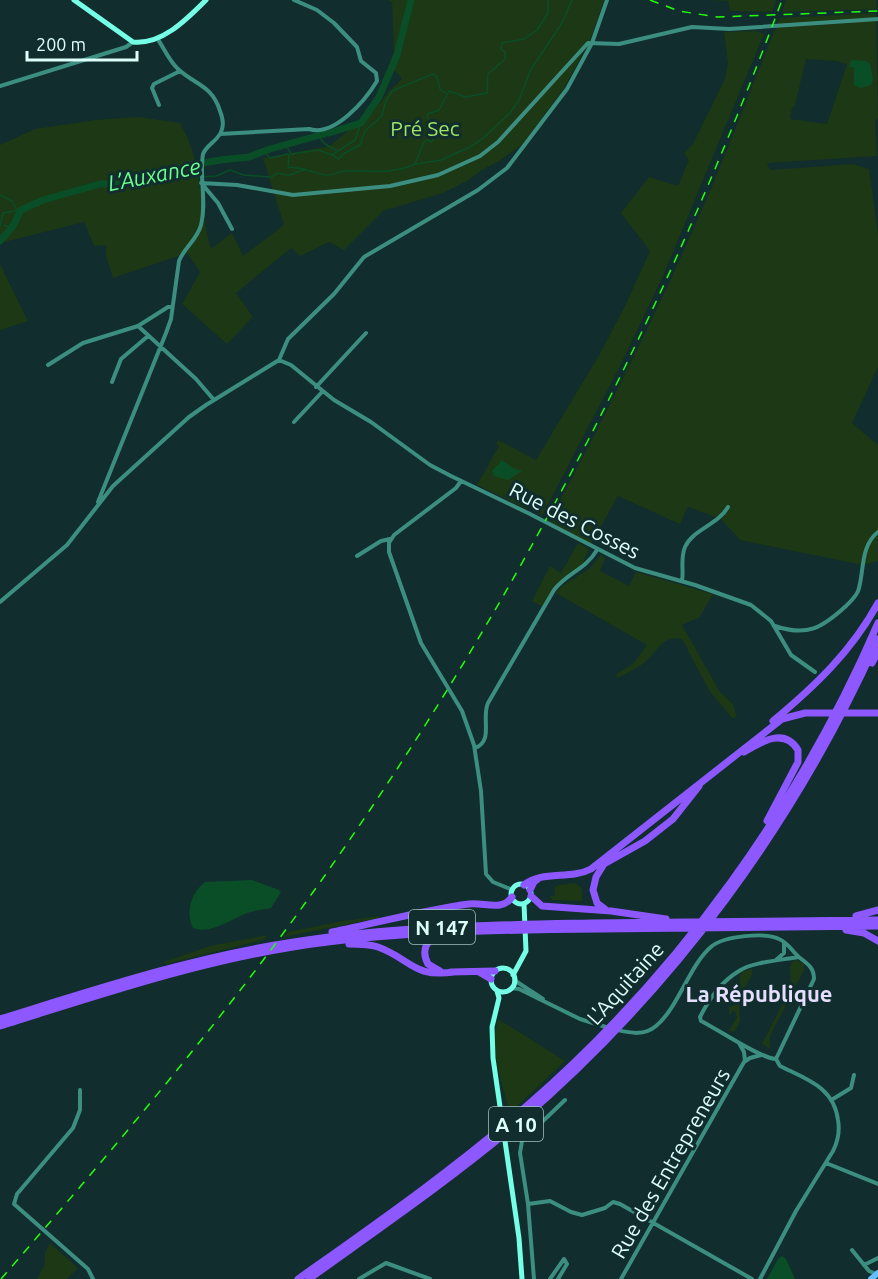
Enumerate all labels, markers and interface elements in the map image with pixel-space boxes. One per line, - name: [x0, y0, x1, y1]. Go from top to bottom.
- scale bar: [27, 24, 136, 62]
- text: 200 m: [36, 34, 86, 54]
- park label: Pré Sec: [390, 116, 460, 140]
- water label: L’Auxance: [106, 153, 202, 195]
- street label: Rue des Cosses: [506, 477, 644, 563]
- road number: N 147: [409, 910, 475, 944]
- street label: L'Aquitaine: [582, 937, 668, 1029]
- district label: La République: [686, 981, 832, 1006]
- street label: Rue des Entrepreneurs: [606, 1064, 734, 1262]
- road number: A 10: [489, 1107, 543, 1141]

